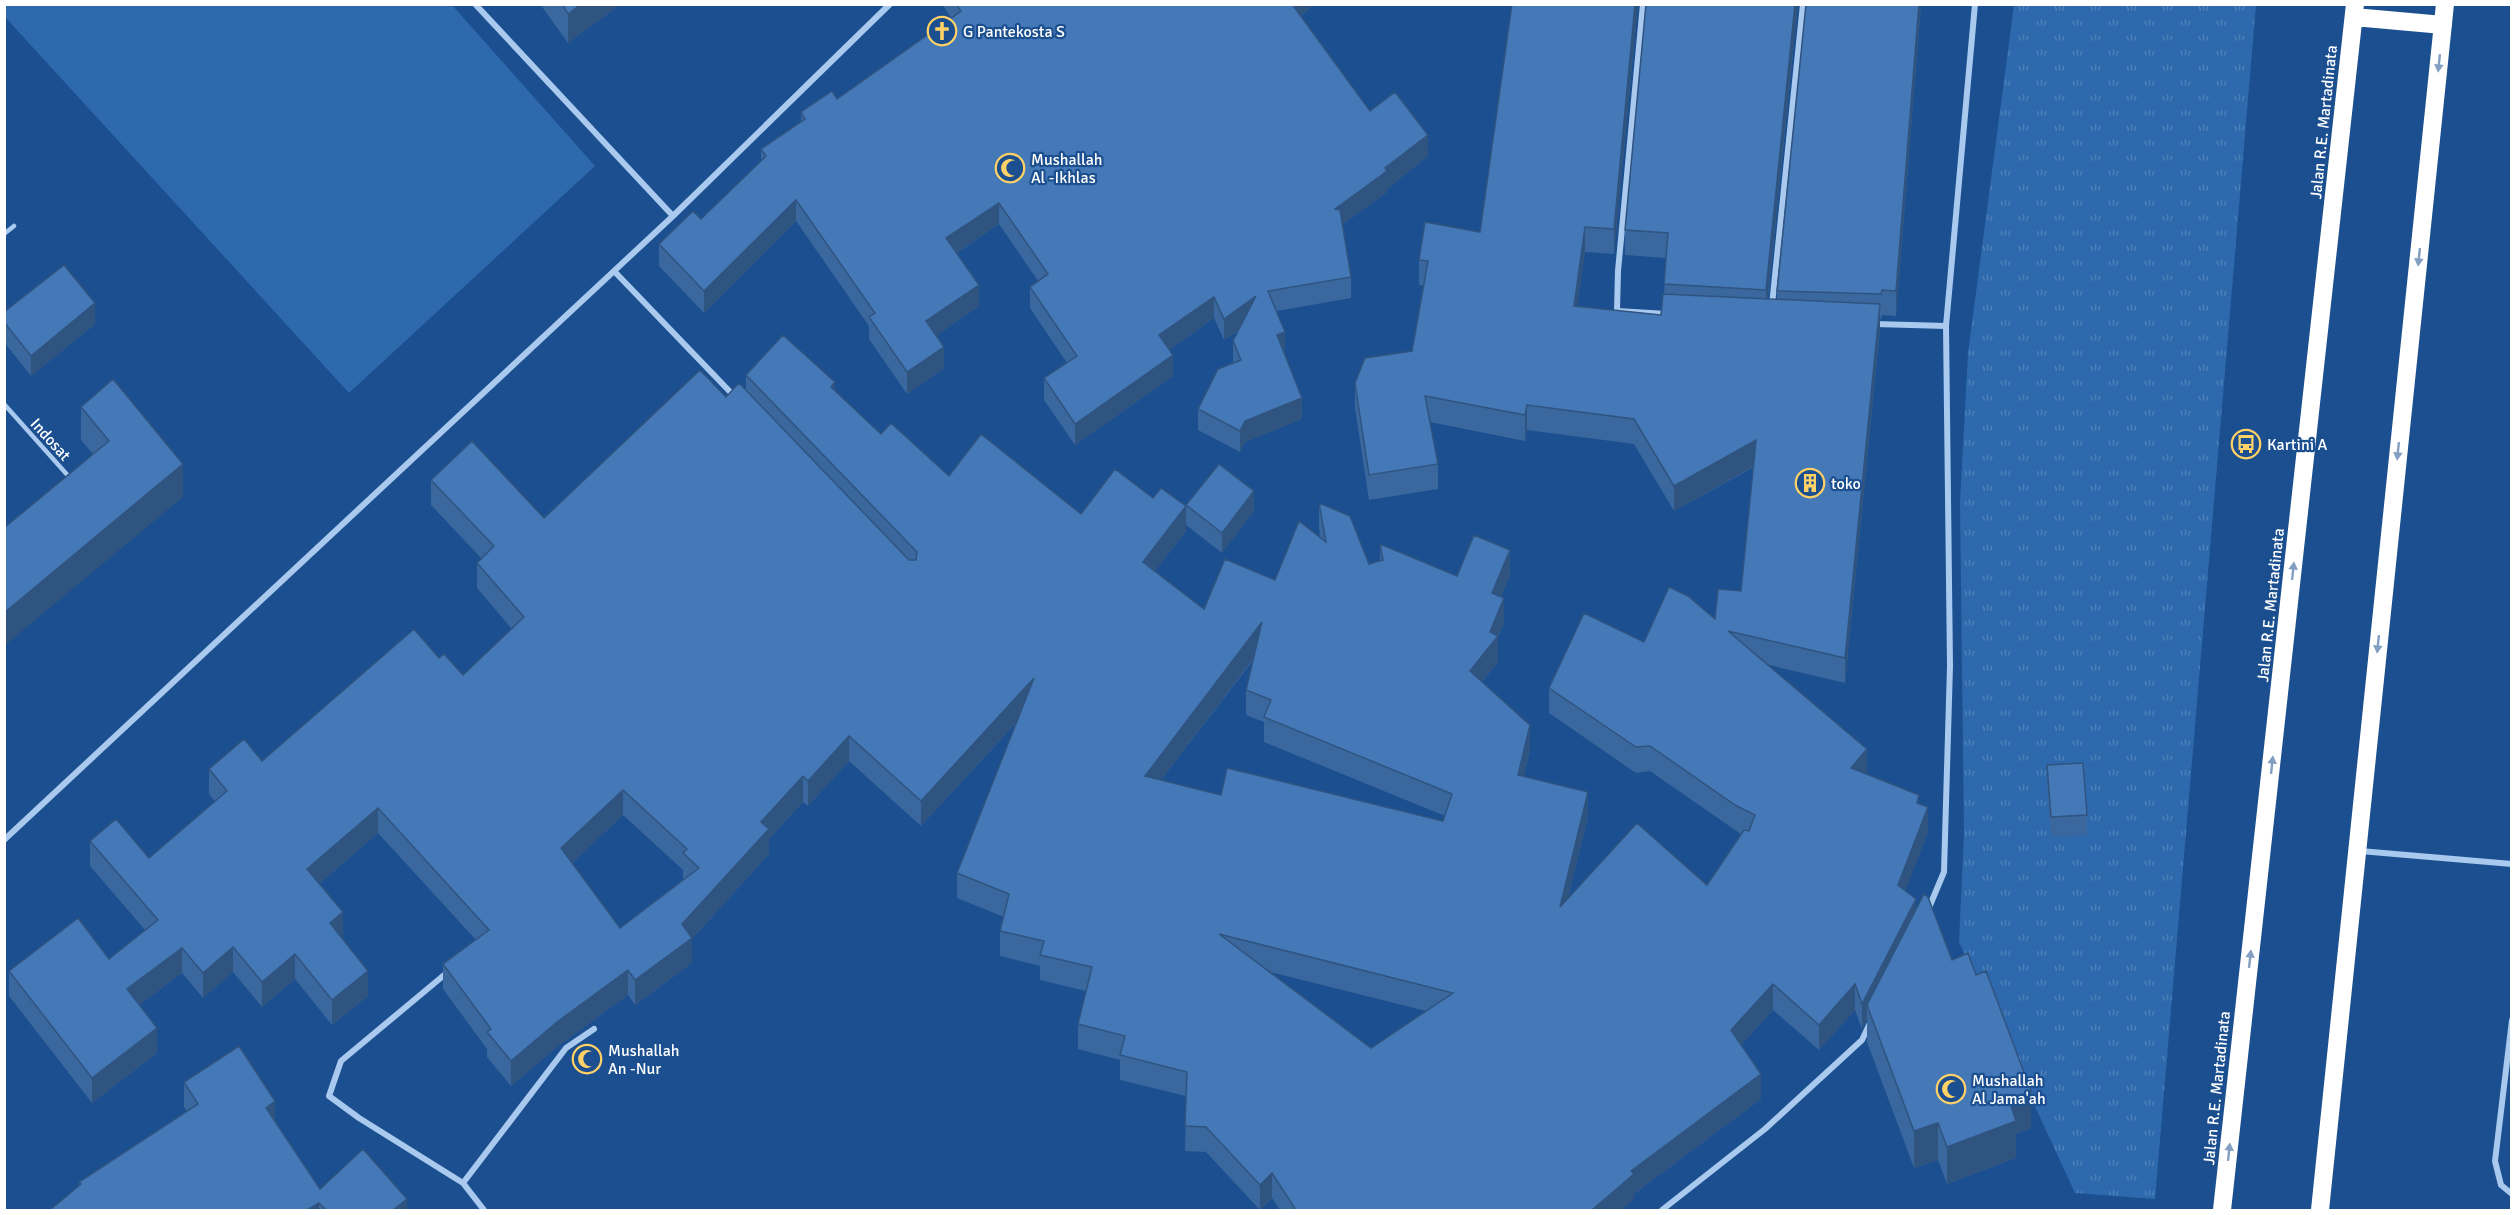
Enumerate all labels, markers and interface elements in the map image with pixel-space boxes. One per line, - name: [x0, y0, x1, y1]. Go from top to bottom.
- church icon: G Pantekosta S: [926, 15, 958, 47]
- place label: G Pantekosta S: [963, 22, 1065, 42]
- street label: Jalan R.E. Martadinata: [2306, 44, 2342, 200]
- one-way arrow: [2434, 53, 2444, 72]
- place label: Mushallah Al -Ikhlas: [1031, 150, 1103, 188]
- mosque icon: Mushallah Al -Ikhlas: [994, 152, 1026, 184]
- one-way arrow: [2414, 247, 2423, 266]
- street label: Indosat: [26, 414, 75, 466]
- bus stop icon: Kartini A: [2230, 428, 2262, 460]
- place label: Kartini A: [2267, 435, 2328, 455]
- one-way arrow: [2393, 441, 2403, 460]
- building icon: toko: [1794, 467, 1826, 499]
- place label: toko: [1831, 474, 1861, 494]
- street label: Jalan R.E. Martadinata: [2253, 527, 2289, 683]
- one-way arrow: [2288, 561, 2298, 580]
- one-way arrow: [2373, 635, 2383, 654]
- one-way arrow: [2267, 755, 2276, 774]
- one-way arrow: [2245, 949, 2255, 968]
- street label: Jalan R.E. Martadinata: [2199, 1010, 2235, 1166]
- place label: Mushallah An -Nur: [608, 1041, 680, 1079]
- mosque icon: Mushallah An -Nur: [571, 1043, 603, 1075]
- place label: Mushallah Al Jama'ah: [1972, 1071, 2046, 1109]
- mosque icon: Mushallah Al Jama'ah: [1935, 1073, 1967, 1105]
- one-way arrow: [2224, 1143, 2234, 1162]

